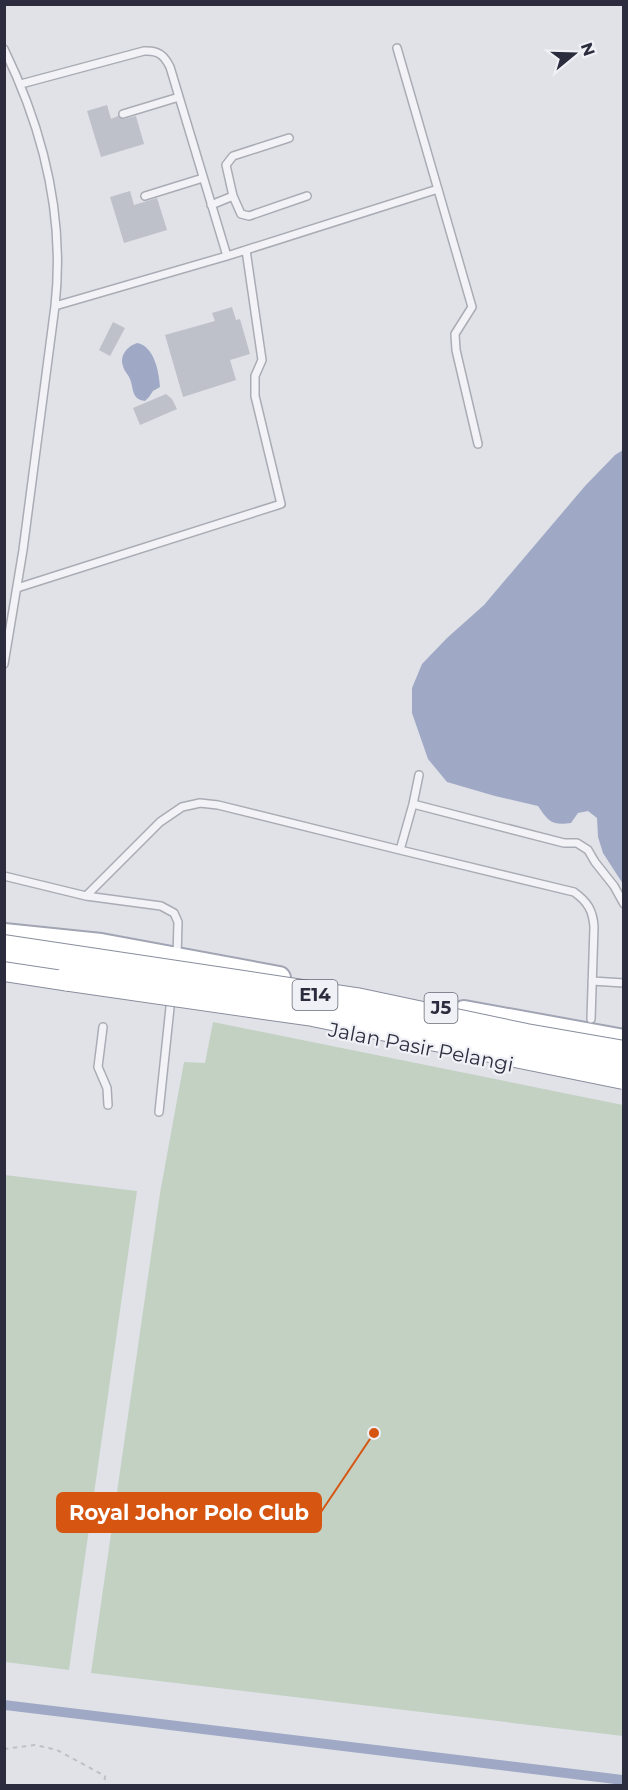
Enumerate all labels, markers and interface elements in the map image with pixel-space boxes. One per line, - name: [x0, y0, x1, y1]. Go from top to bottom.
- north arrow: [544, 24, 604, 84]
- text: N: [577, 40, 599, 58]
- road number: E14: [292, 980, 338, 1010]
- road number: J5: [424, 993, 458, 1023]
- street label: Jalan Pasir Pelangi: [325, 1017, 516, 1077]
- callout: Royal Johor Polo Club: [57, 1493, 321, 1532]
- text: Royal Johor Polo Club: [69, 1500, 309, 1525]

